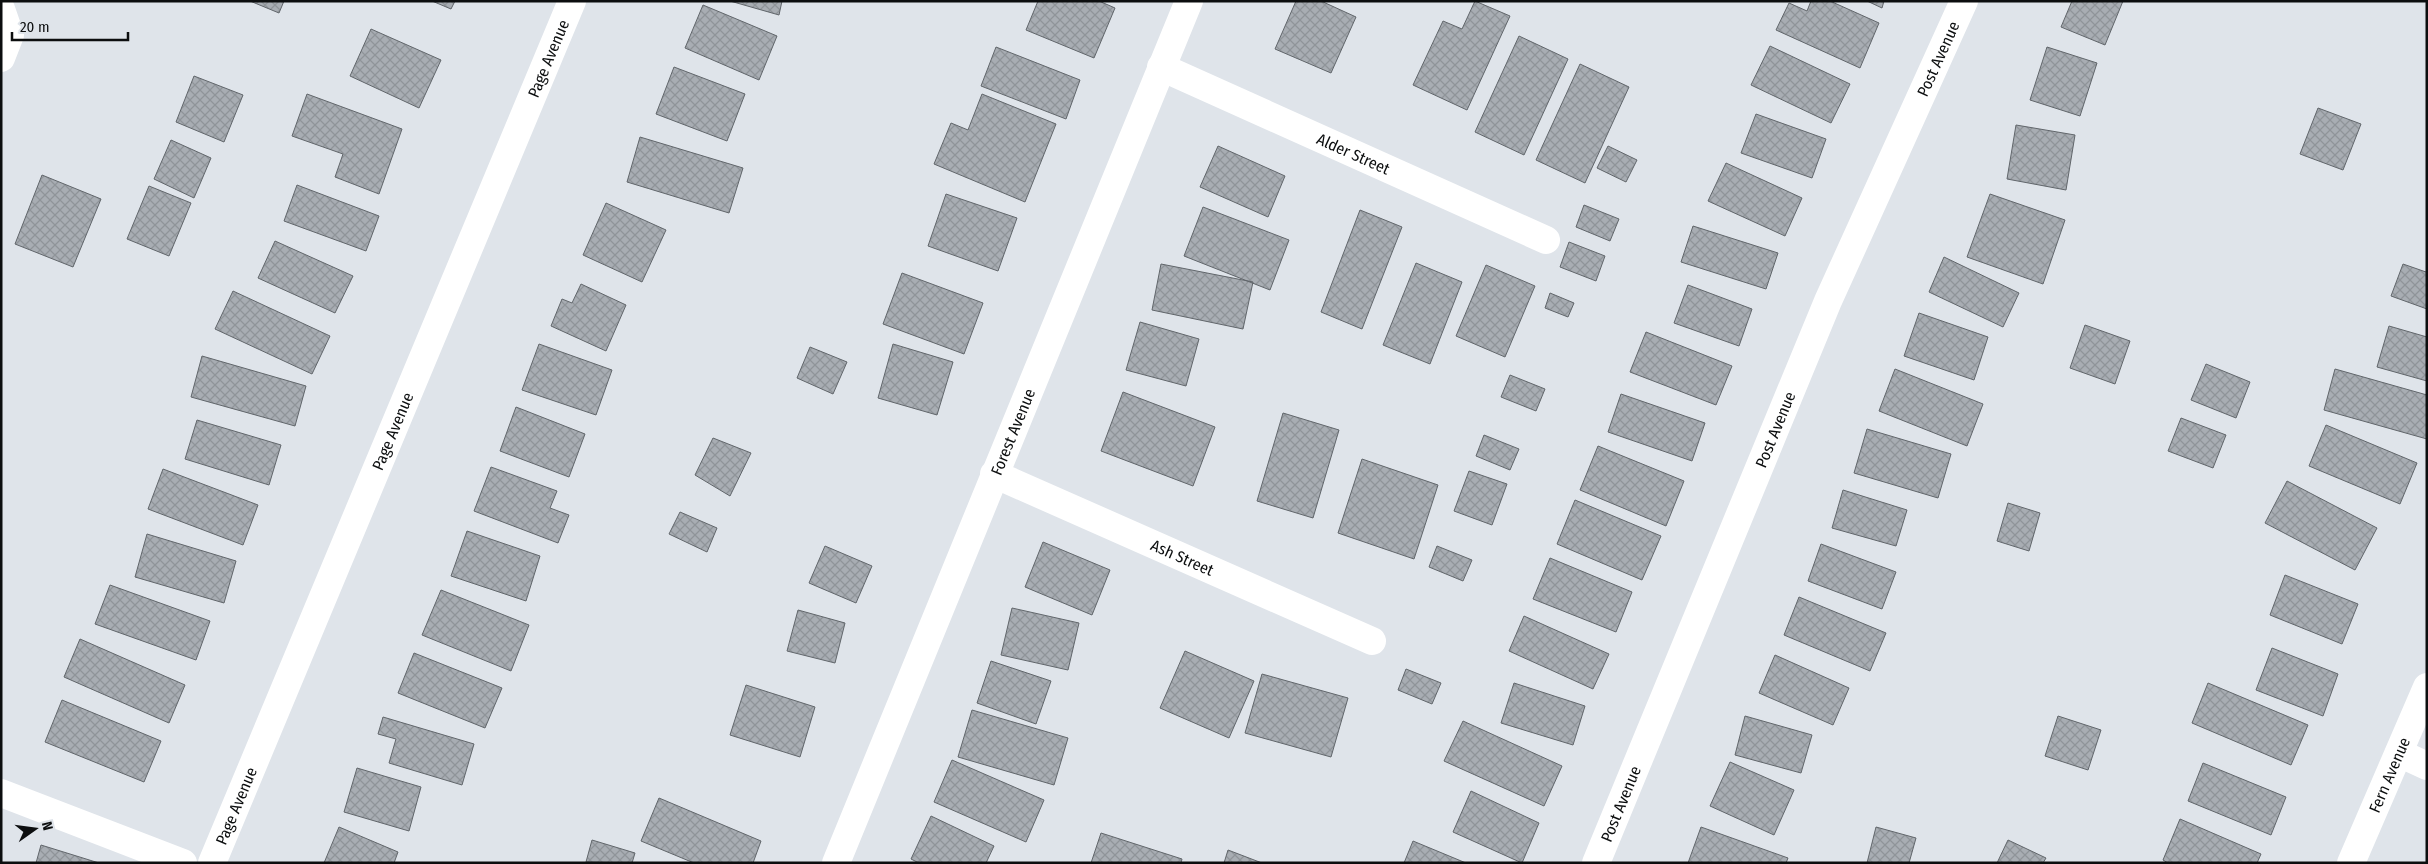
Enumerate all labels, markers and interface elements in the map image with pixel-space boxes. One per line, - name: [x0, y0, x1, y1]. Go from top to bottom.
- scale bar: [12, 10, 129, 42]
- street label: Page Avenue: [523, 17, 573, 100]
- text: 20 m: [20, 18, 50, 36]
- street label: Post Avenue: [1913, 18, 1963, 99]
- street label: Alder Street: [1314, 129, 1394, 178]
- street label: Forest Avenue: [986, 386, 1039, 478]
- street label: Page Avenue: [368, 389, 417, 473]
- street label: Post Avenue: [1751, 389, 1799, 470]
- street label: Ash Street: [1148, 535, 1218, 580]
- street label: Fern Avenue: [2364, 734, 2414, 815]
- street label: Post Avenue: [1596, 763, 1645, 845]
- street label: Page Avenue: [211, 764, 261, 847]
- north arrow: [10, 804, 60, 854]
- text: N: [38, 820, 56, 832]

